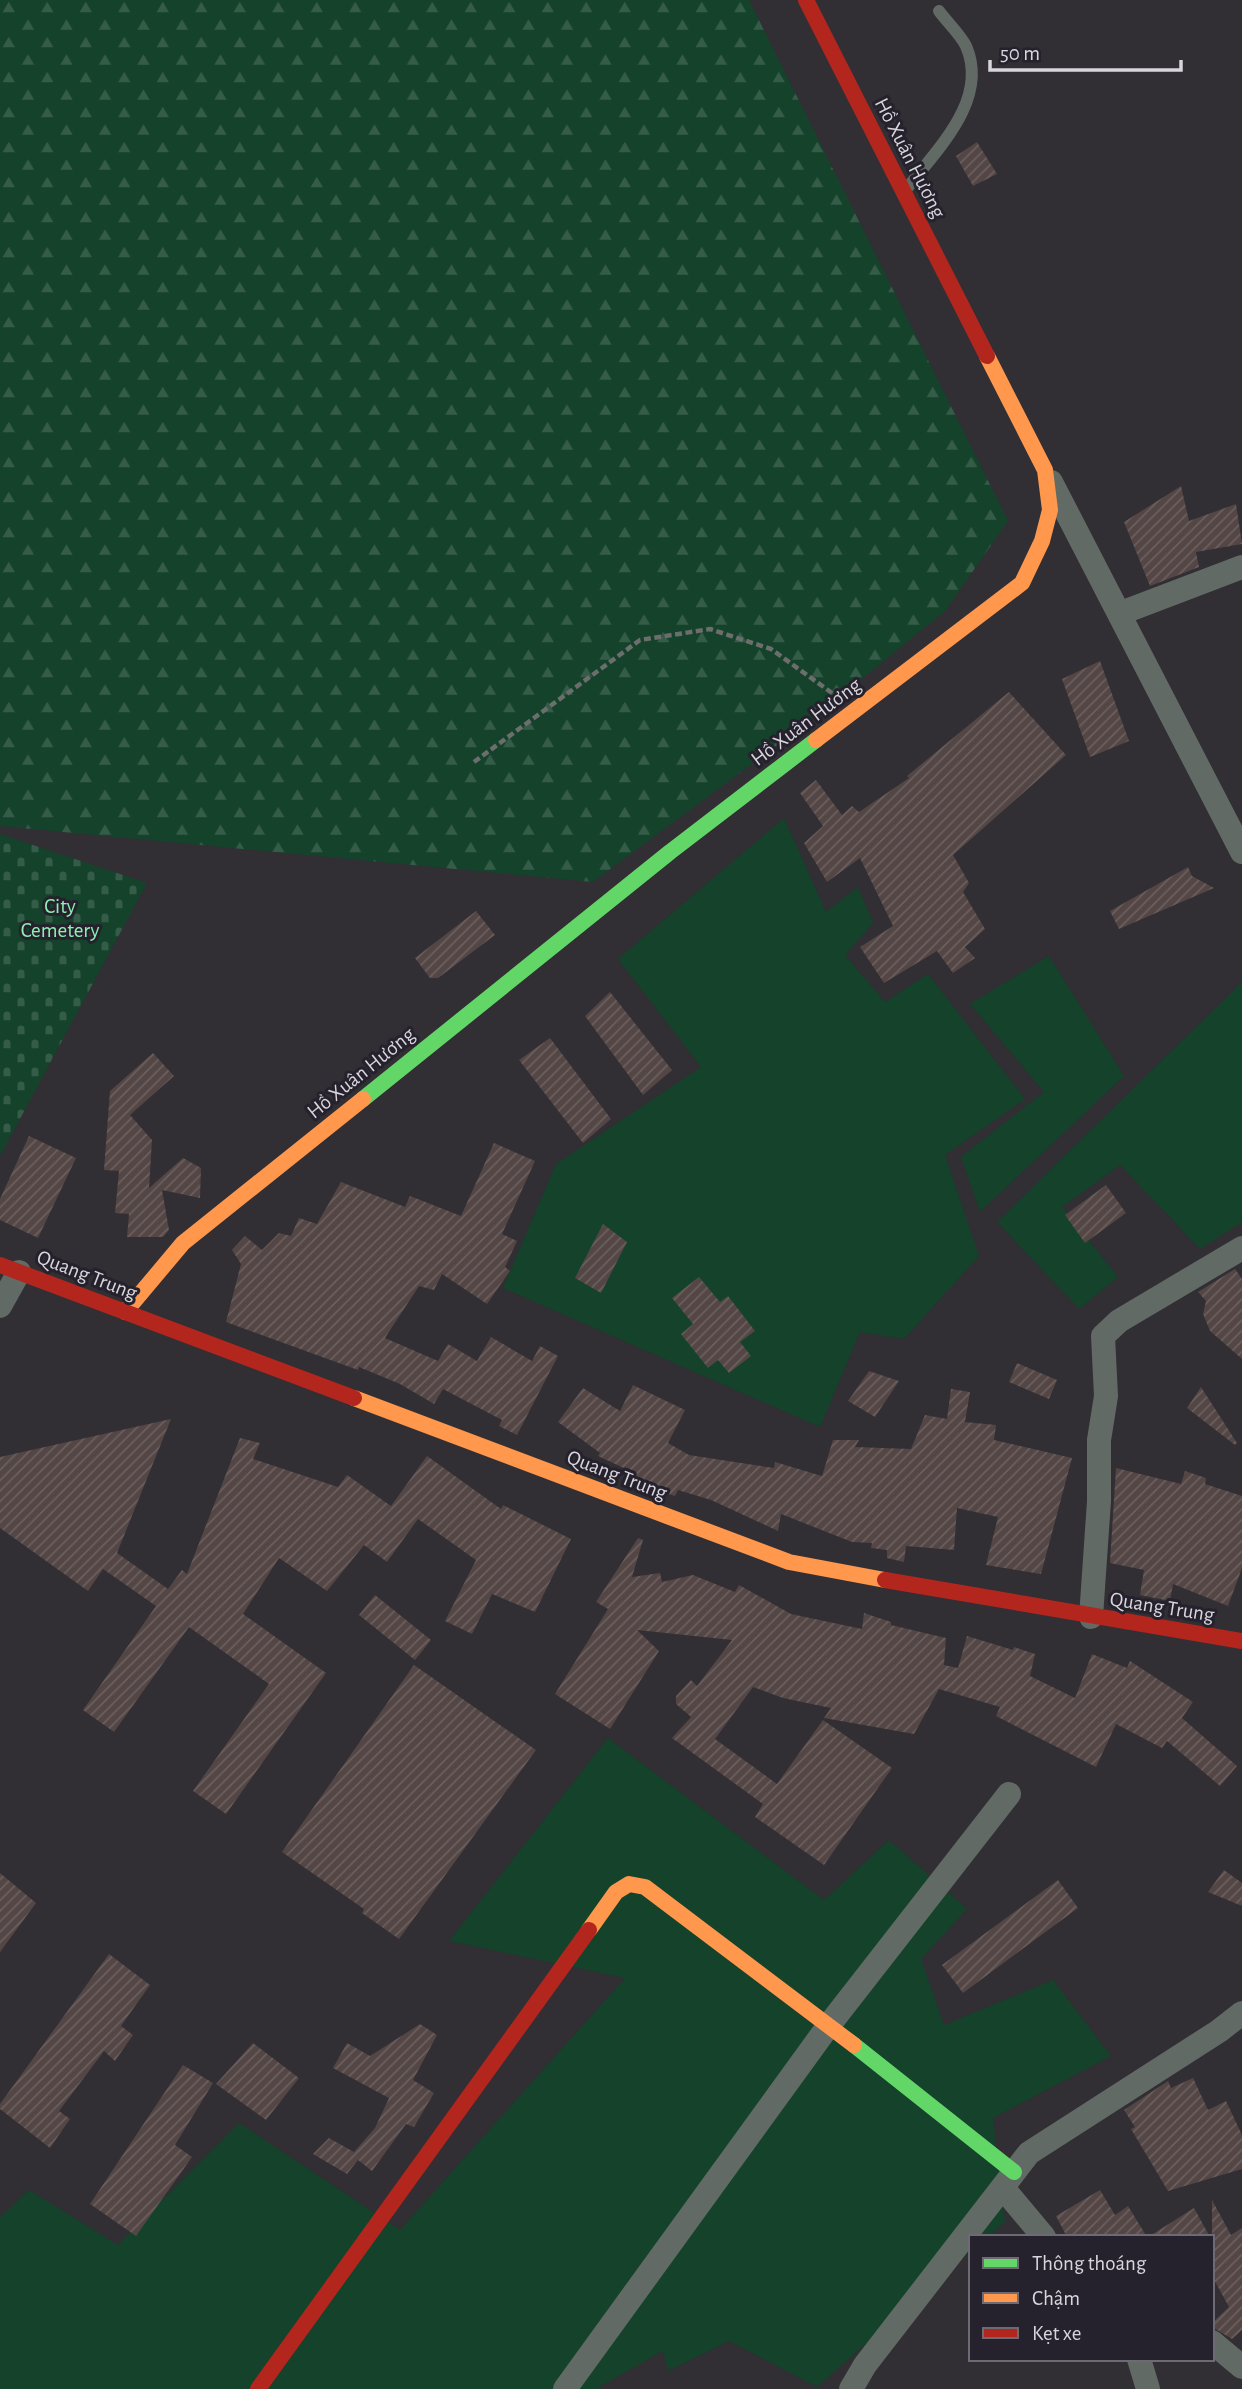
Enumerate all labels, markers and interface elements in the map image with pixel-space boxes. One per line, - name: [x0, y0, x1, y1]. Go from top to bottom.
- scale bar: [990, 28, 1181, 72]
- text: 50 m: [1000, 43, 1040, 64]
- street label: Hồ Xuân Hương: [871, 95, 950, 222]
- street label: Hồ Xuân Hương: [747, 674, 865, 770]
- park label: City Cemetery: [21, 896, 99, 941]
- street label: Hồ Xuân Hương: [303, 1023, 419, 1123]
- street label: Quang Trung: [34, 1246, 141, 1304]
- street label: Quang Trung: [564, 1446, 671, 1504]
- street label: Quang Trung: [1108, 1588, 1216, 1626]
- legend: [969, 2235, 1214, 2361]
- text: Thông thoáng: [1032, 2253, 1147, 2274]
- text: Chậm: [1032, 2288, 1080, 2309]
- text: Kẹt xe: [1032, 2323, 1081, 2344]

